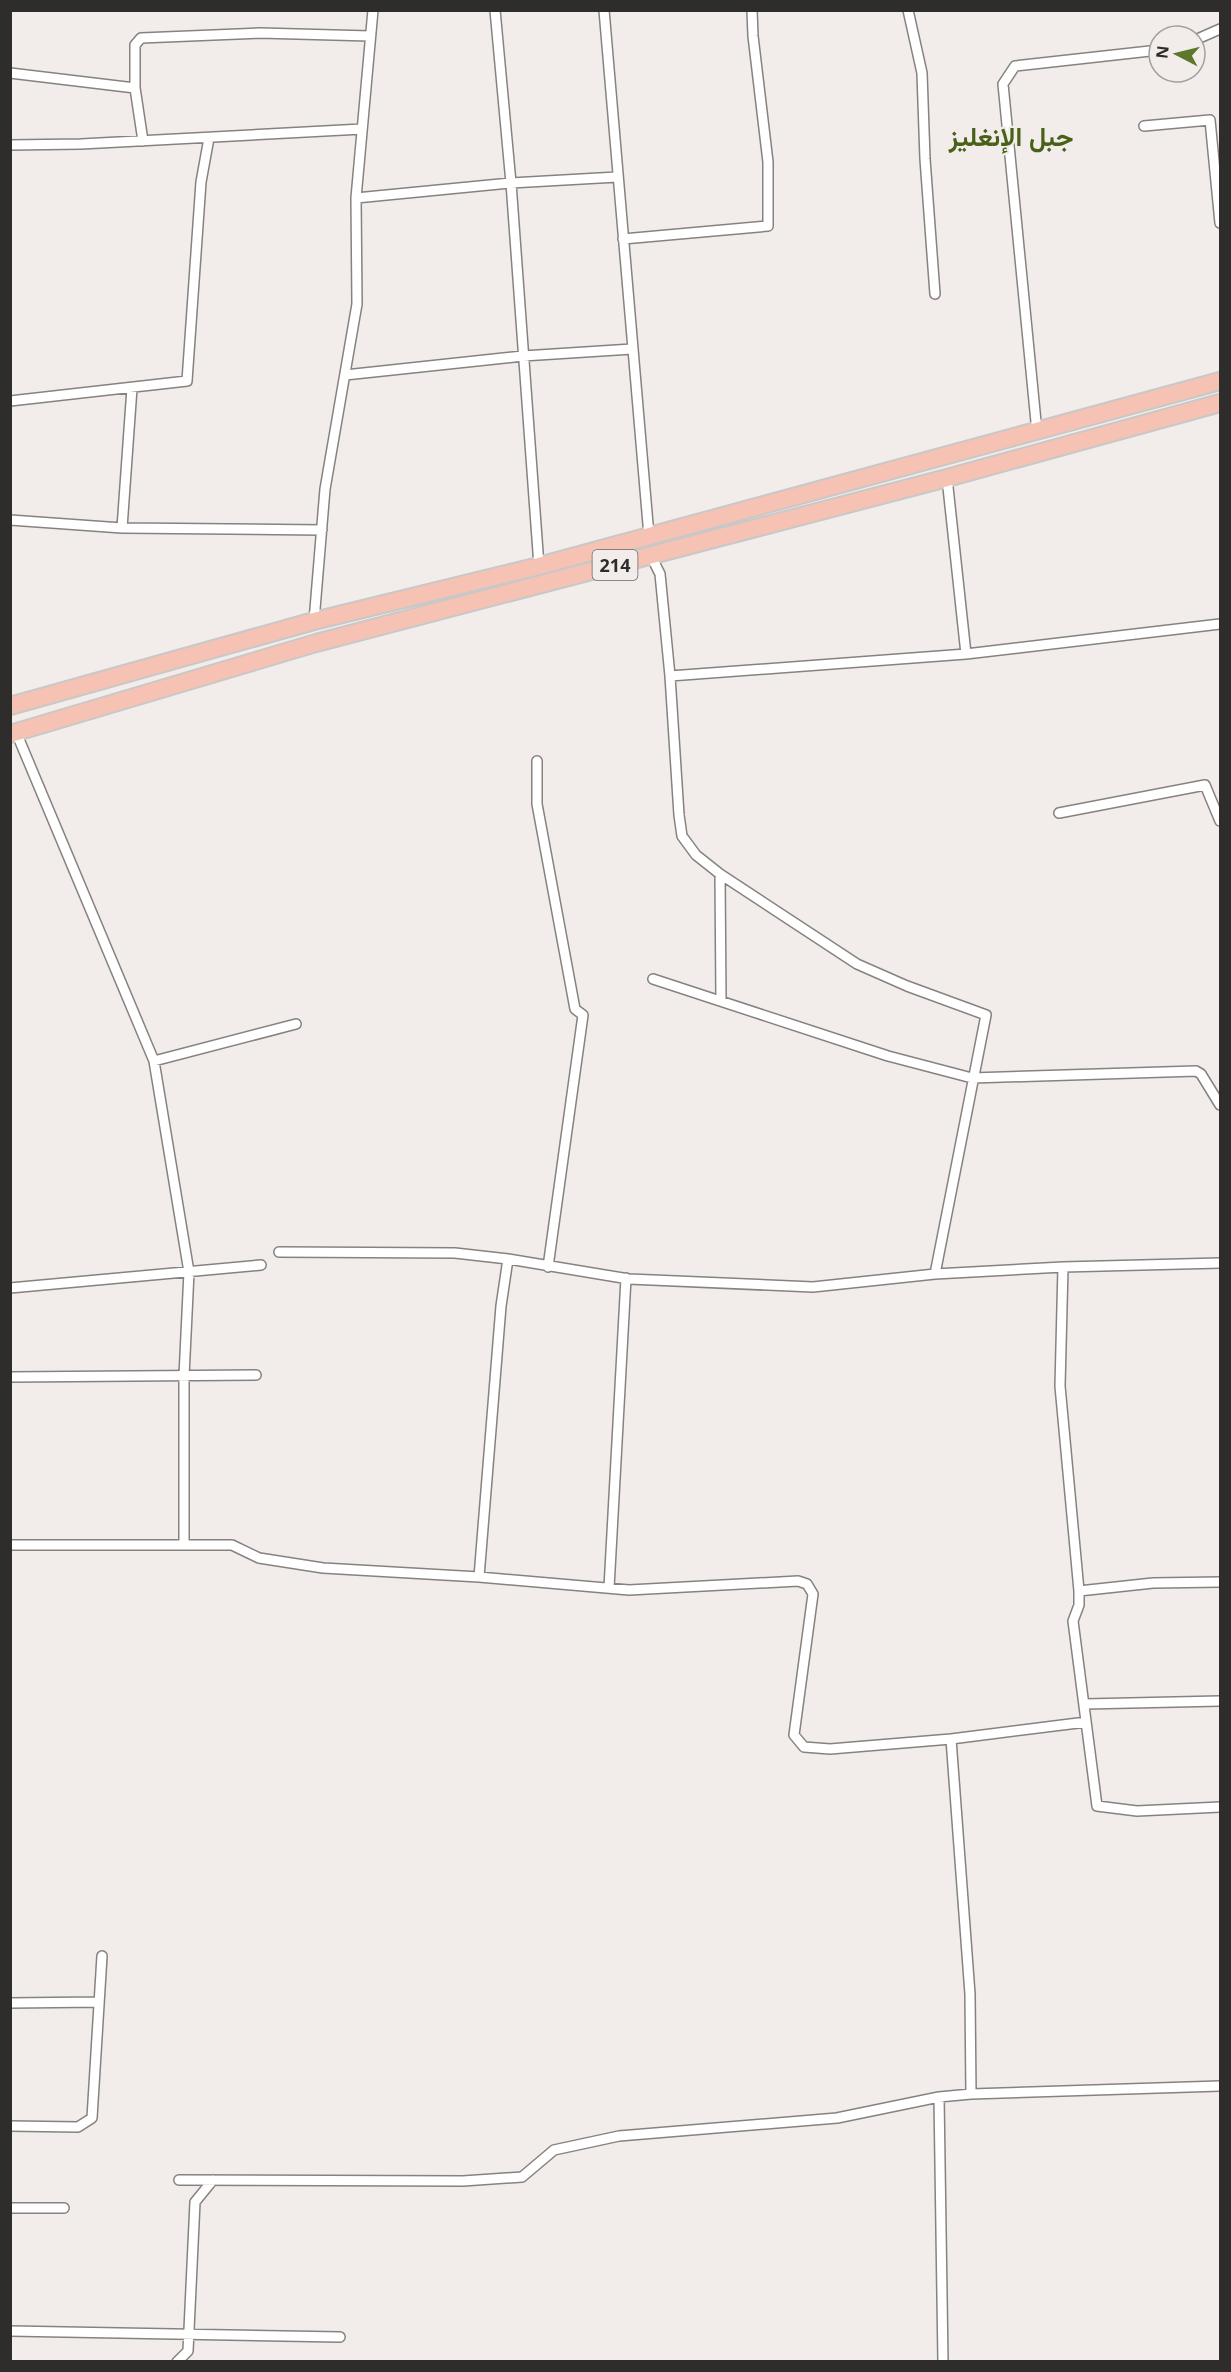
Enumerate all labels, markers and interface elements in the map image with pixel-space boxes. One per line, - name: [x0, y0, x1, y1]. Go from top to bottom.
- north arrow: [1147, 24, 1207, 84]
- text: N: [1150, 44, 1174, 60]
- district label: جبل الإنغليز: [948, 118, 1073, 154]
- road number: 214: [592, 550, 638, 580]

